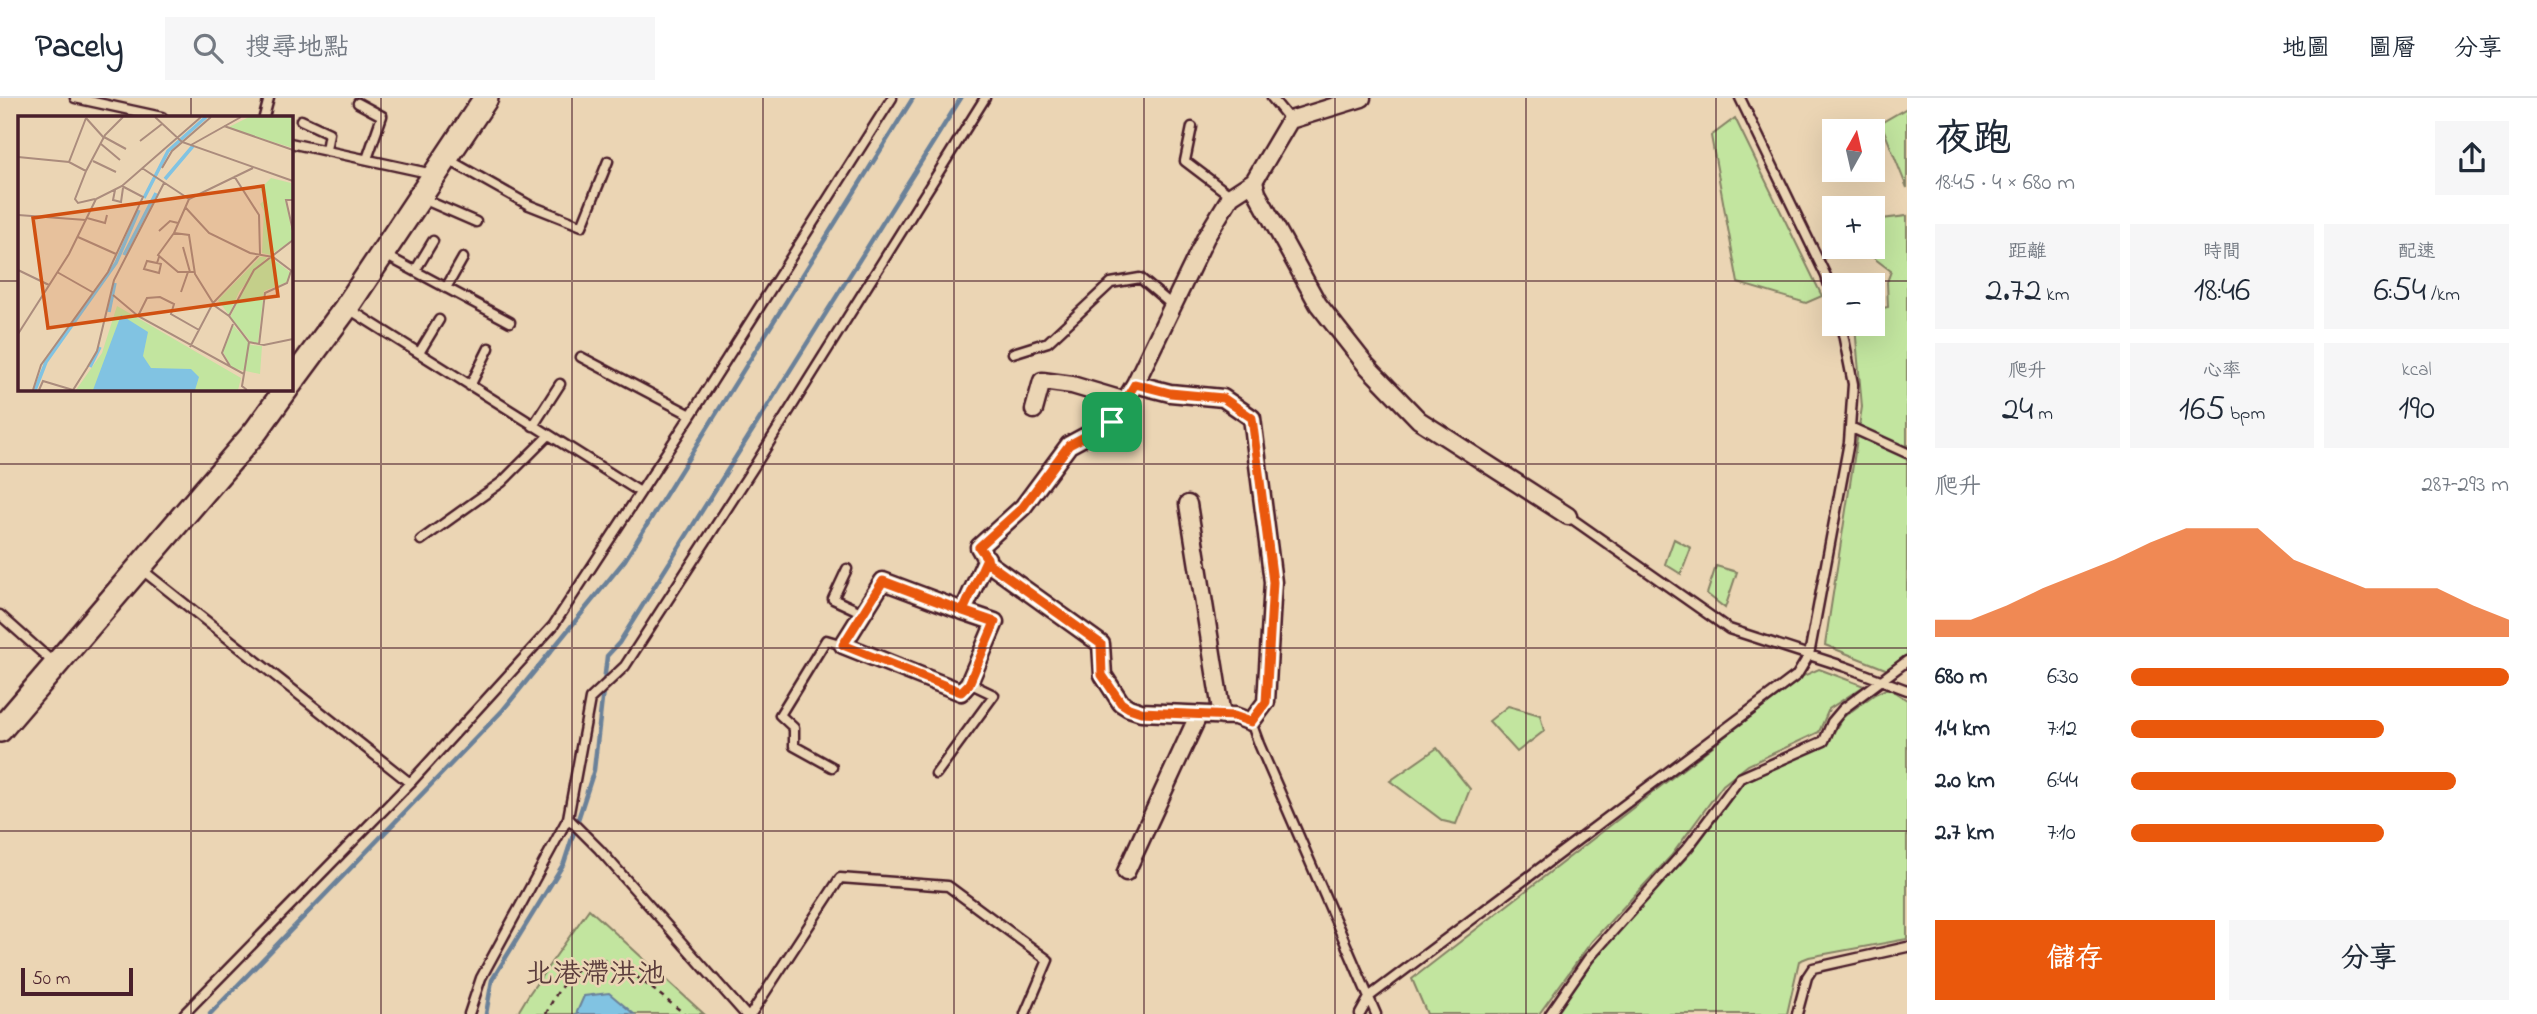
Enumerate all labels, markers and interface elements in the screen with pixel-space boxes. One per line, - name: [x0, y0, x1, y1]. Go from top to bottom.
- search box: [165, 17, 655, 80]
- text: Pacely: [35, 24, 123, 72]
- icon: search: [189, 29, 227, 67]
- text: 搜尋地點: [245, 30, 349, 68]
- text: 地圖: [2282, 32, 2330, 67]
- text: 圖層: [2368, 32, 2416, 67]
- text: 分享: [2454, 32, 2502, 67]
- text: 夜跑: [1935, 113, 2011, 169]
- inset map: [18, 116, 292, 390]
- north arrow: [1822, 119, 1885, 182]
- map controls: [1822, 119, 1885, 336]
- button: share: [2435, 121, 2509, 195]
- text: 18:45 · 4 × 680 m: [1935, 167, 2075, 200]
- button: +: [1822, 196, 1885, 259]
- text: 距離: [2008, 239, 2046, 266]
- text: 時間: [2203, 239, 2241, 266]
- text: 配速: [2398, 239, 2436, 266]
- text: 2.72: [1985, 266, 2042, 317]
- text: 18:46: [2193, 266, 2251, 317]
- text: 6:54: [2373, 266, 2426, 317]
- button: −: [1822, 273, 1885, 336]
- text: km: [2042, 282, 2069, 309]
- text: /km: [2426, 282, 2460, 309]
- text: kcal: [2402, 357, 2432, 384]
- text: 爬升: [2008, 358, 2046, 385]
- text: 心率: [2203, 358, 2241, 385]
- text: 190: [2398, 384, 2435, 435]
- text: 24: [2002, 385, 2033, 436]
- text: 165: [2179, 385, 2225, 436]
- pin: [1082, 392, 1142, 452]
- text: m: [2033, 401, 2053, 428]
- text: bpm: [2225, 401, 2265, 428]
- icon: arrive: [1093, 403, 1131, 441]
- text: 287–293 m: [2421, 469, 2509, 502]
- text: 爬升: [1935, 471, 1981, 504]
- text: 680 m: [1935, 661, 1987, 694]
- text: 6:30: [2047, 661, 2079, 694]
- text: 1.4 km: [1935, 713, 1990, 746]
- text: 7:12: [2047, 713, 2077, 746]
- text: 2.0 km: [1935, 765, 1995, 798]
- text: 6:44: [2047, 765, 2078, 798]
- text: 2.7 km: [1935, 817, 1994, 850]
- text: 7:10: [2047, 817, 2076, 850]
- button: 儲存: [1935, 920, 2215, 1000]
- button: 分享: [2229, 920, 2509, 1000]
- park label: 北港滯洪池: [525, 955, 665, 996]
- scale bar: [21, 965, 133, 997]
- text: 50 m: [32, 966, 71, 993]

